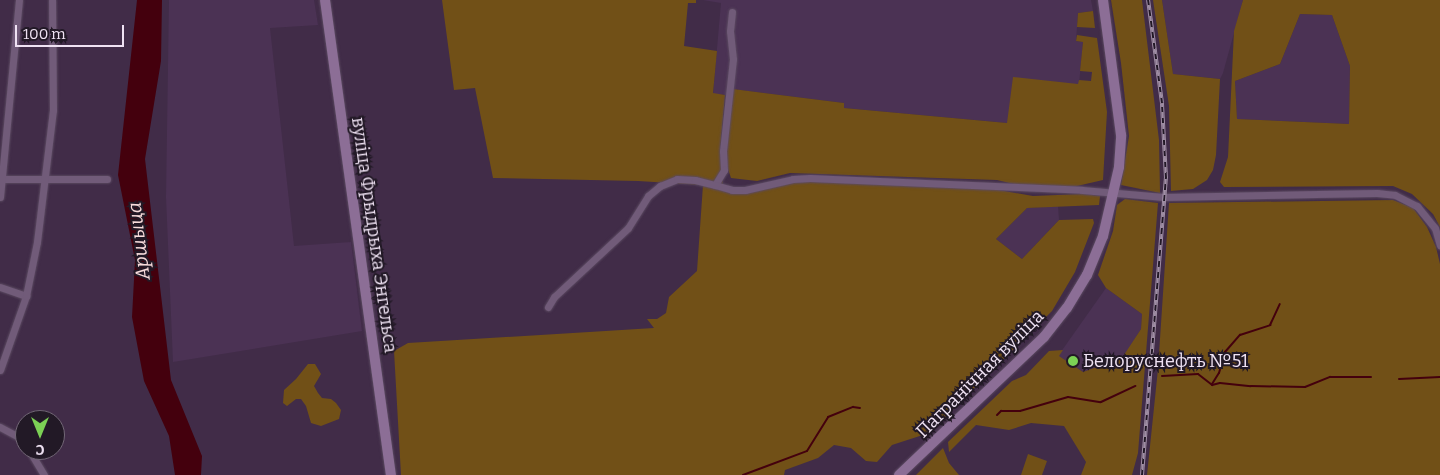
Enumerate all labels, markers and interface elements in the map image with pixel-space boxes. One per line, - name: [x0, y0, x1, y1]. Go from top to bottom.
- scale bar: [18, 15, 126, 47]
- text: 100 m: [23, 25, 66, 43]
- street label: вуліца Фрыдрыха Энгельса: [347, 116, 401, 354]
- water label: Аршыца: [123, 201, 155, 281]
- street label: Пагранічная вуліца: [912, 306, 1048, 442]
- place label: Белоруснефть №51: [1083, 350, 1248, 372]
- marker: Белоруснефть №51: [1067, 355, 1079, 367]
- north arrow: [15, 410, 65, 460]
- text: С: [36, 441, 44, 458]

